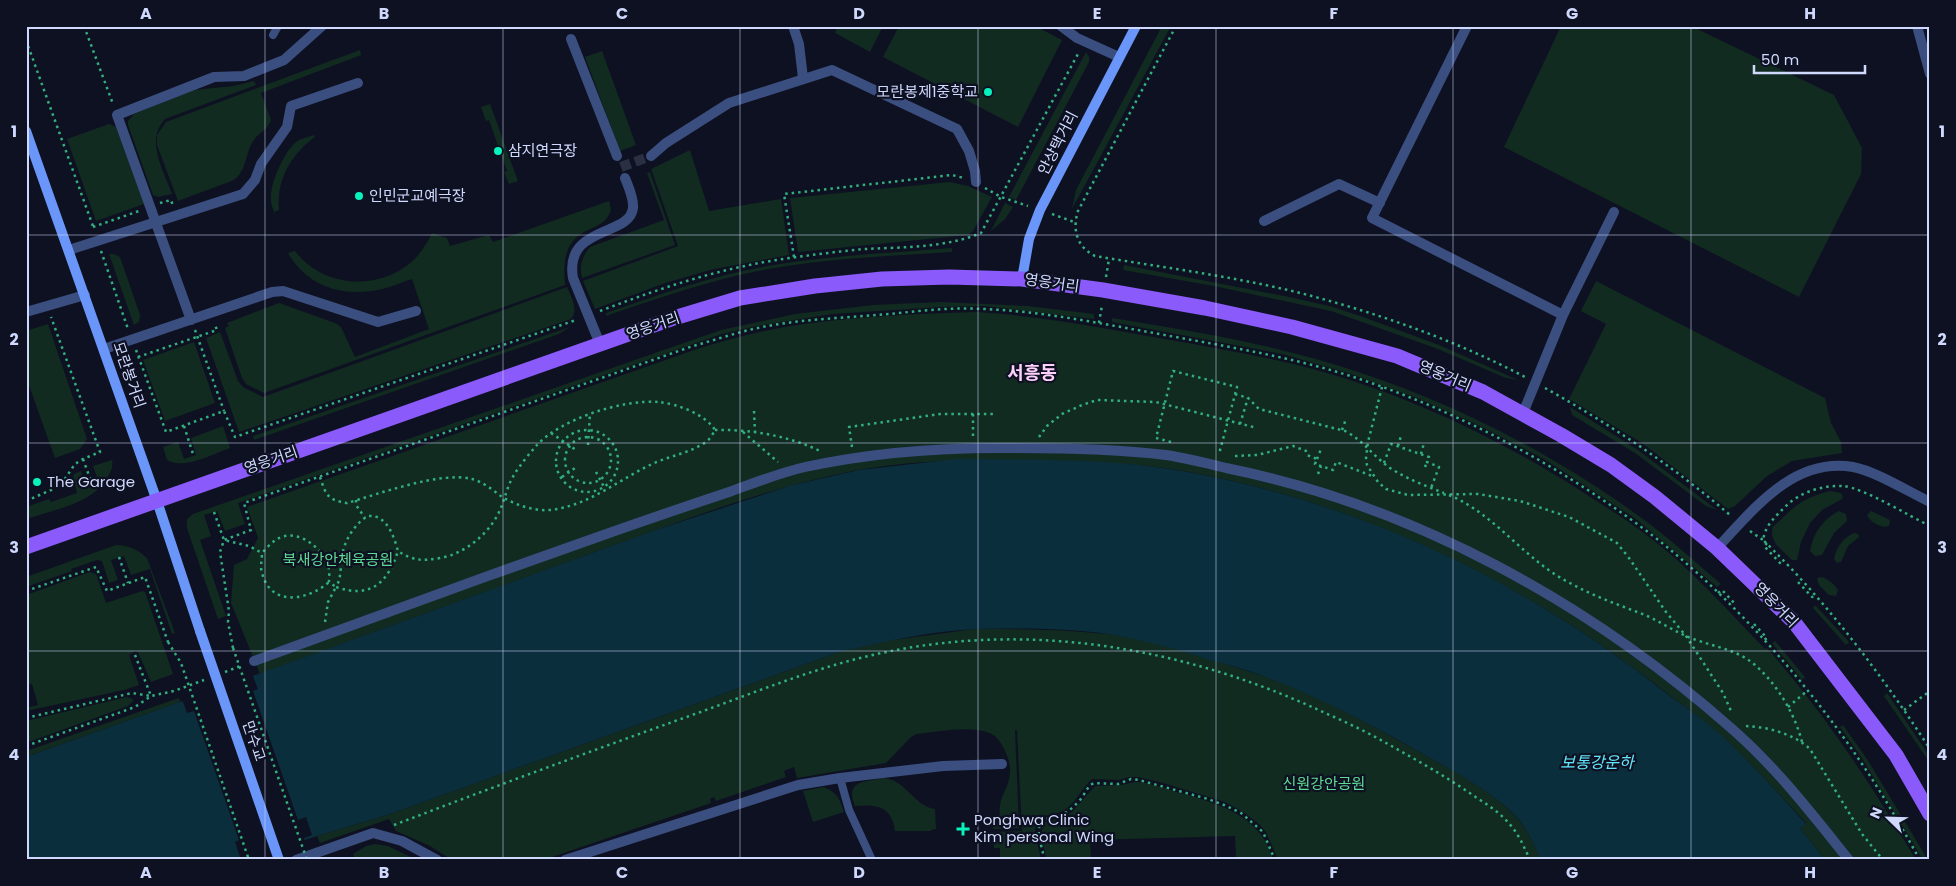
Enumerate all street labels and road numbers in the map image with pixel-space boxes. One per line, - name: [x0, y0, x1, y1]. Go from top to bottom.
- street label: 안상택거리: [1033, 107, 1083, 178]
- street label: 영웅거리: [1023, 268, 1081, 297]
- street label: 영웅거리: [623, 307, 682, 344]
- street label: 모란봉거리: [108, 339, 151, 411]
- street label: 영웅거리: [1416, 355, 1475, 396]
- street label: 영웅거리: [241, 441, 300, 478]
- street label: 영웅거리: [1750, 578, 1803, 632]
- street label: 만수교: [238, 718, 271, 764]

